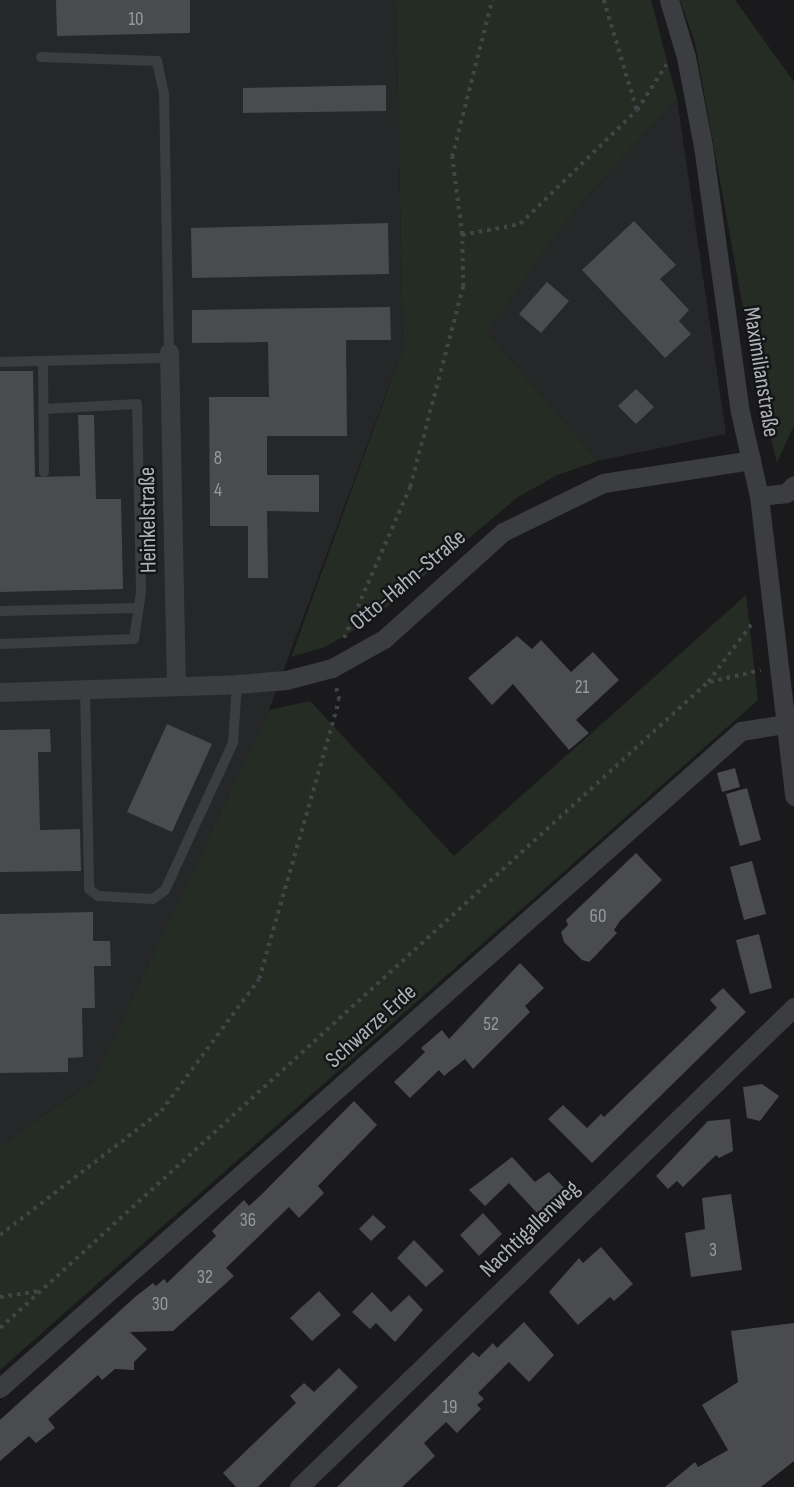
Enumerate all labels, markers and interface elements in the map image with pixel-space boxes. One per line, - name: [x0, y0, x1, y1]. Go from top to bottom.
- house number: 10: [128, 9, 144, 31]
- street label: Maximilianstraße: [737, 305, 785, 439]
- house number: 8: [214, 448, 222, 470]
- street label: Heinkelstraße: [133, 467, 163, 573]
- house number: 4: [214, 480, 222, 502]
- street label: Otto-Hahn-Straße: [345, 524, 471, 636]
- house number: 21: [575, 677, 589, 699]
- house number: 60: [590, 906, 606, 928]
- street label: Schwarze Erde: [320, 978, 422, 1074]
- house number: 52: [483, 1014, 499, 1036]
- street label: Nachtigallenweg: [474, 1175, 586, 1283]
- house number: 36: [240, 1210, 256, 1232]
- house number: 3: [709, 1240, 717, 1262]
- house number: 32: [197, 1267, 213, 1289]
- house number: 30: [152, 1294, 168, 1316]
- house number: 19: [442, 1397, 458, 1419]

